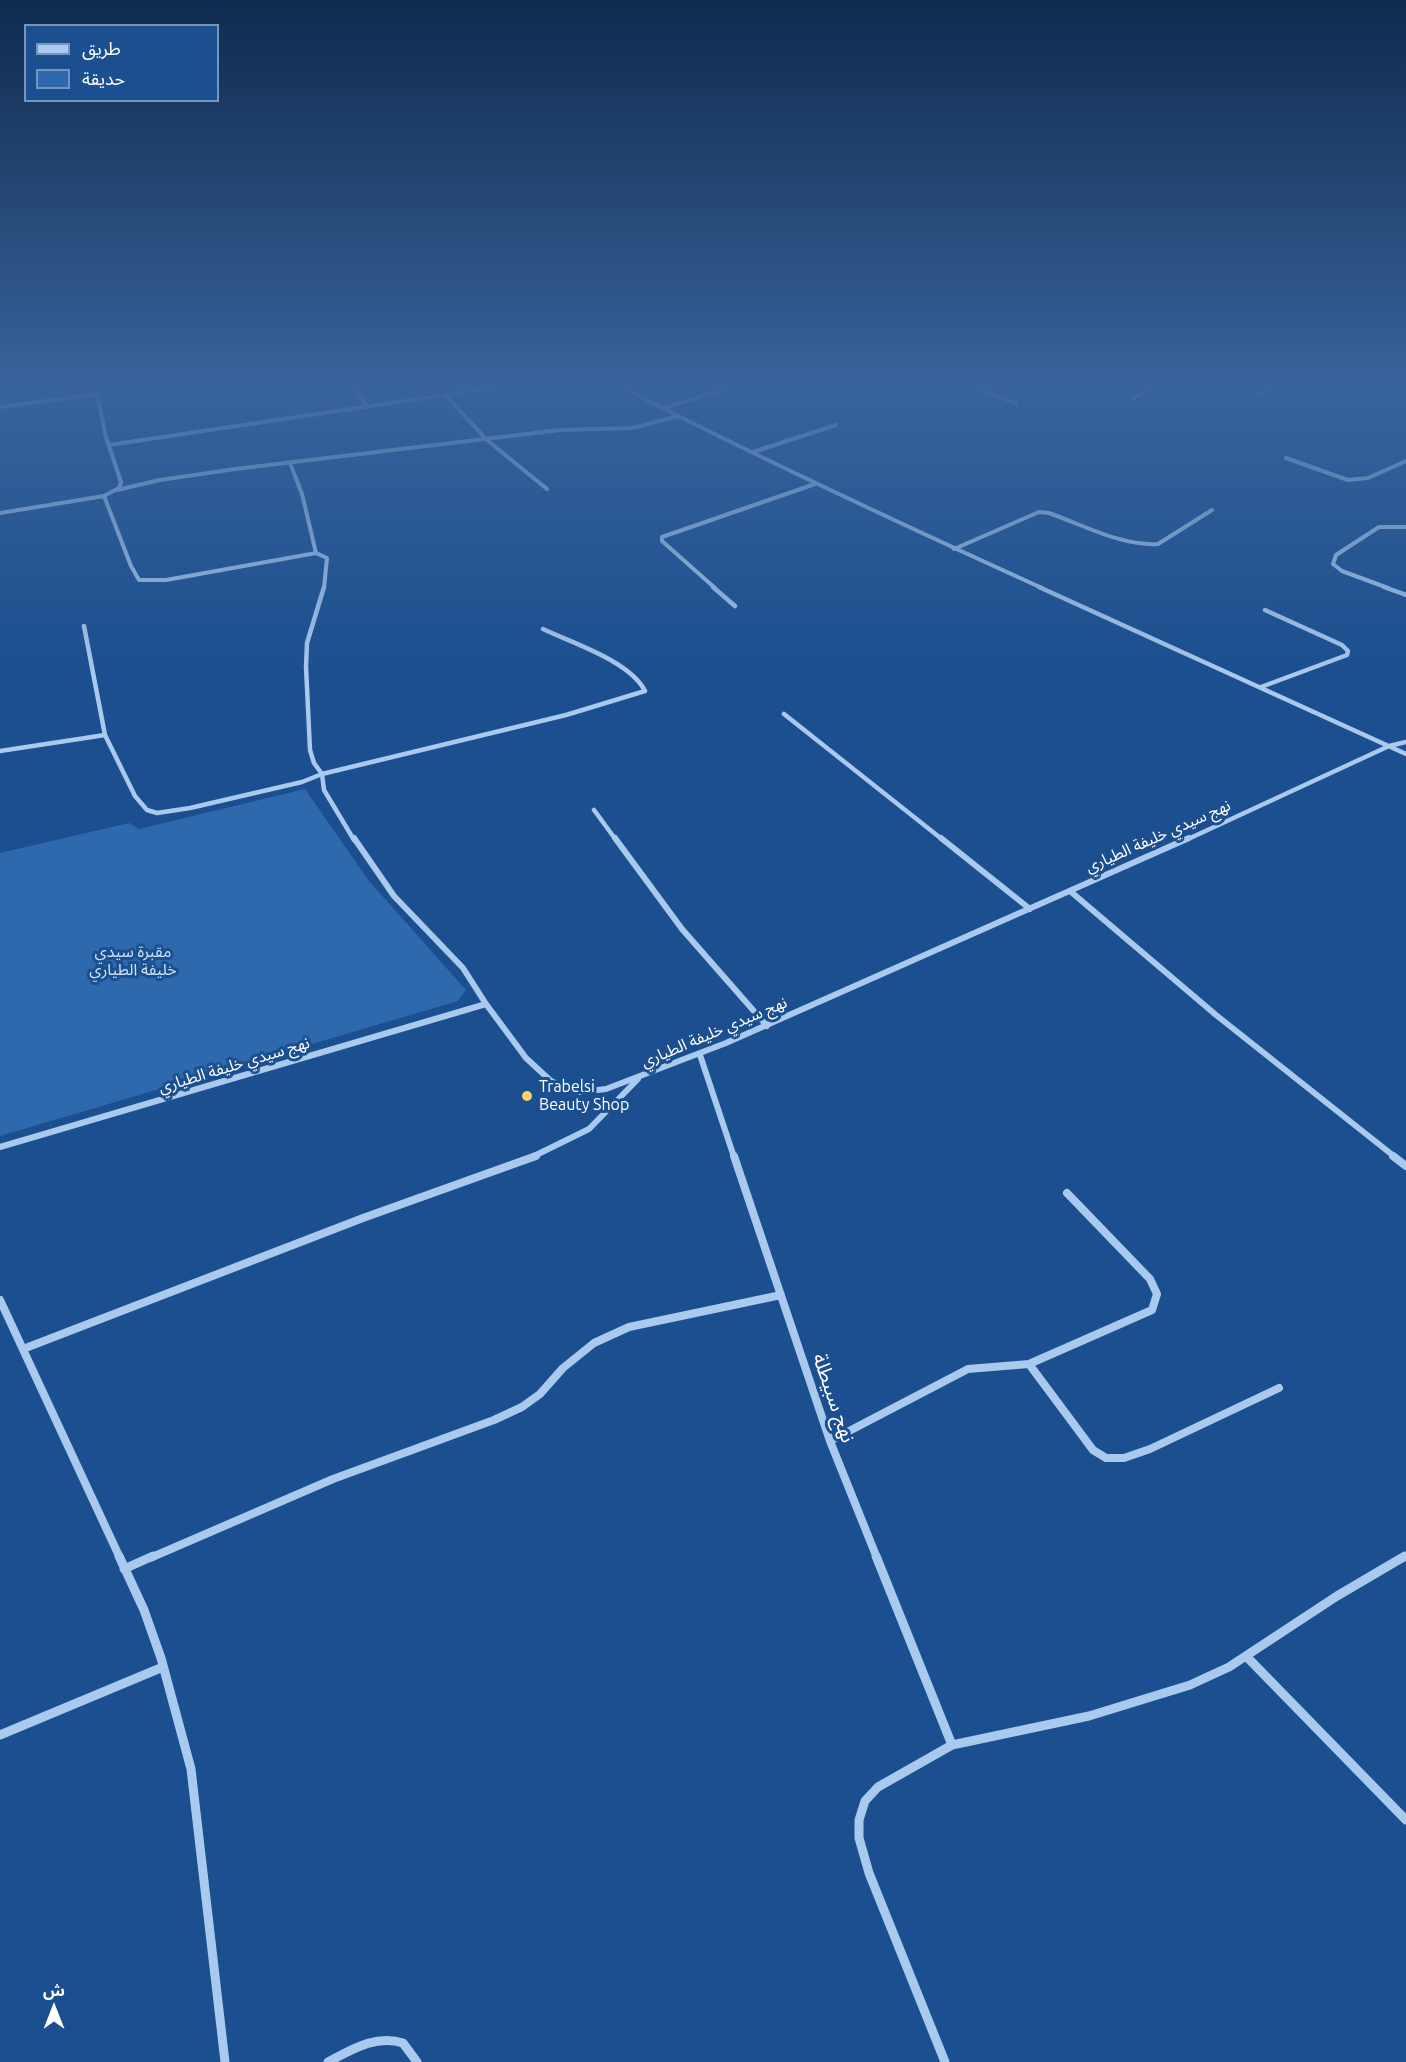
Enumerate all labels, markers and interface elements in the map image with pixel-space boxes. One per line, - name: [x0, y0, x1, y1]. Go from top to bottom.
- legend: [24, 24, 219, 102]
- text: طريق: [82, 38, 121, 58]
- text: حديقة: [82, 68, 125, 88]
- street label: نهج سيدي خليفة الطياري: [1082, 795, 1234, 877]
- park label: مقبرة سيدي خليفة الطياري: [89, 942, 177, 980]
- street label: نهج سيدي خليفة الطياري: [638, 993, 790, 1071]
- street label: نهج سيدي خليفة الطياري: [156, 1033, 312, 1097]
- place label: Trabelsi Beauty Shop: [539, 1077, 629, 1115]
- marker: Trabelsi Beauty Shop: [520, 1089, 534, 1103]
- street label: نهج سبيطلة: [808, 1350, 860, 1446]
- north arrow: [24, 1978, 84, 2038]
- text: ش: [43, 1981, 65, 1999]

